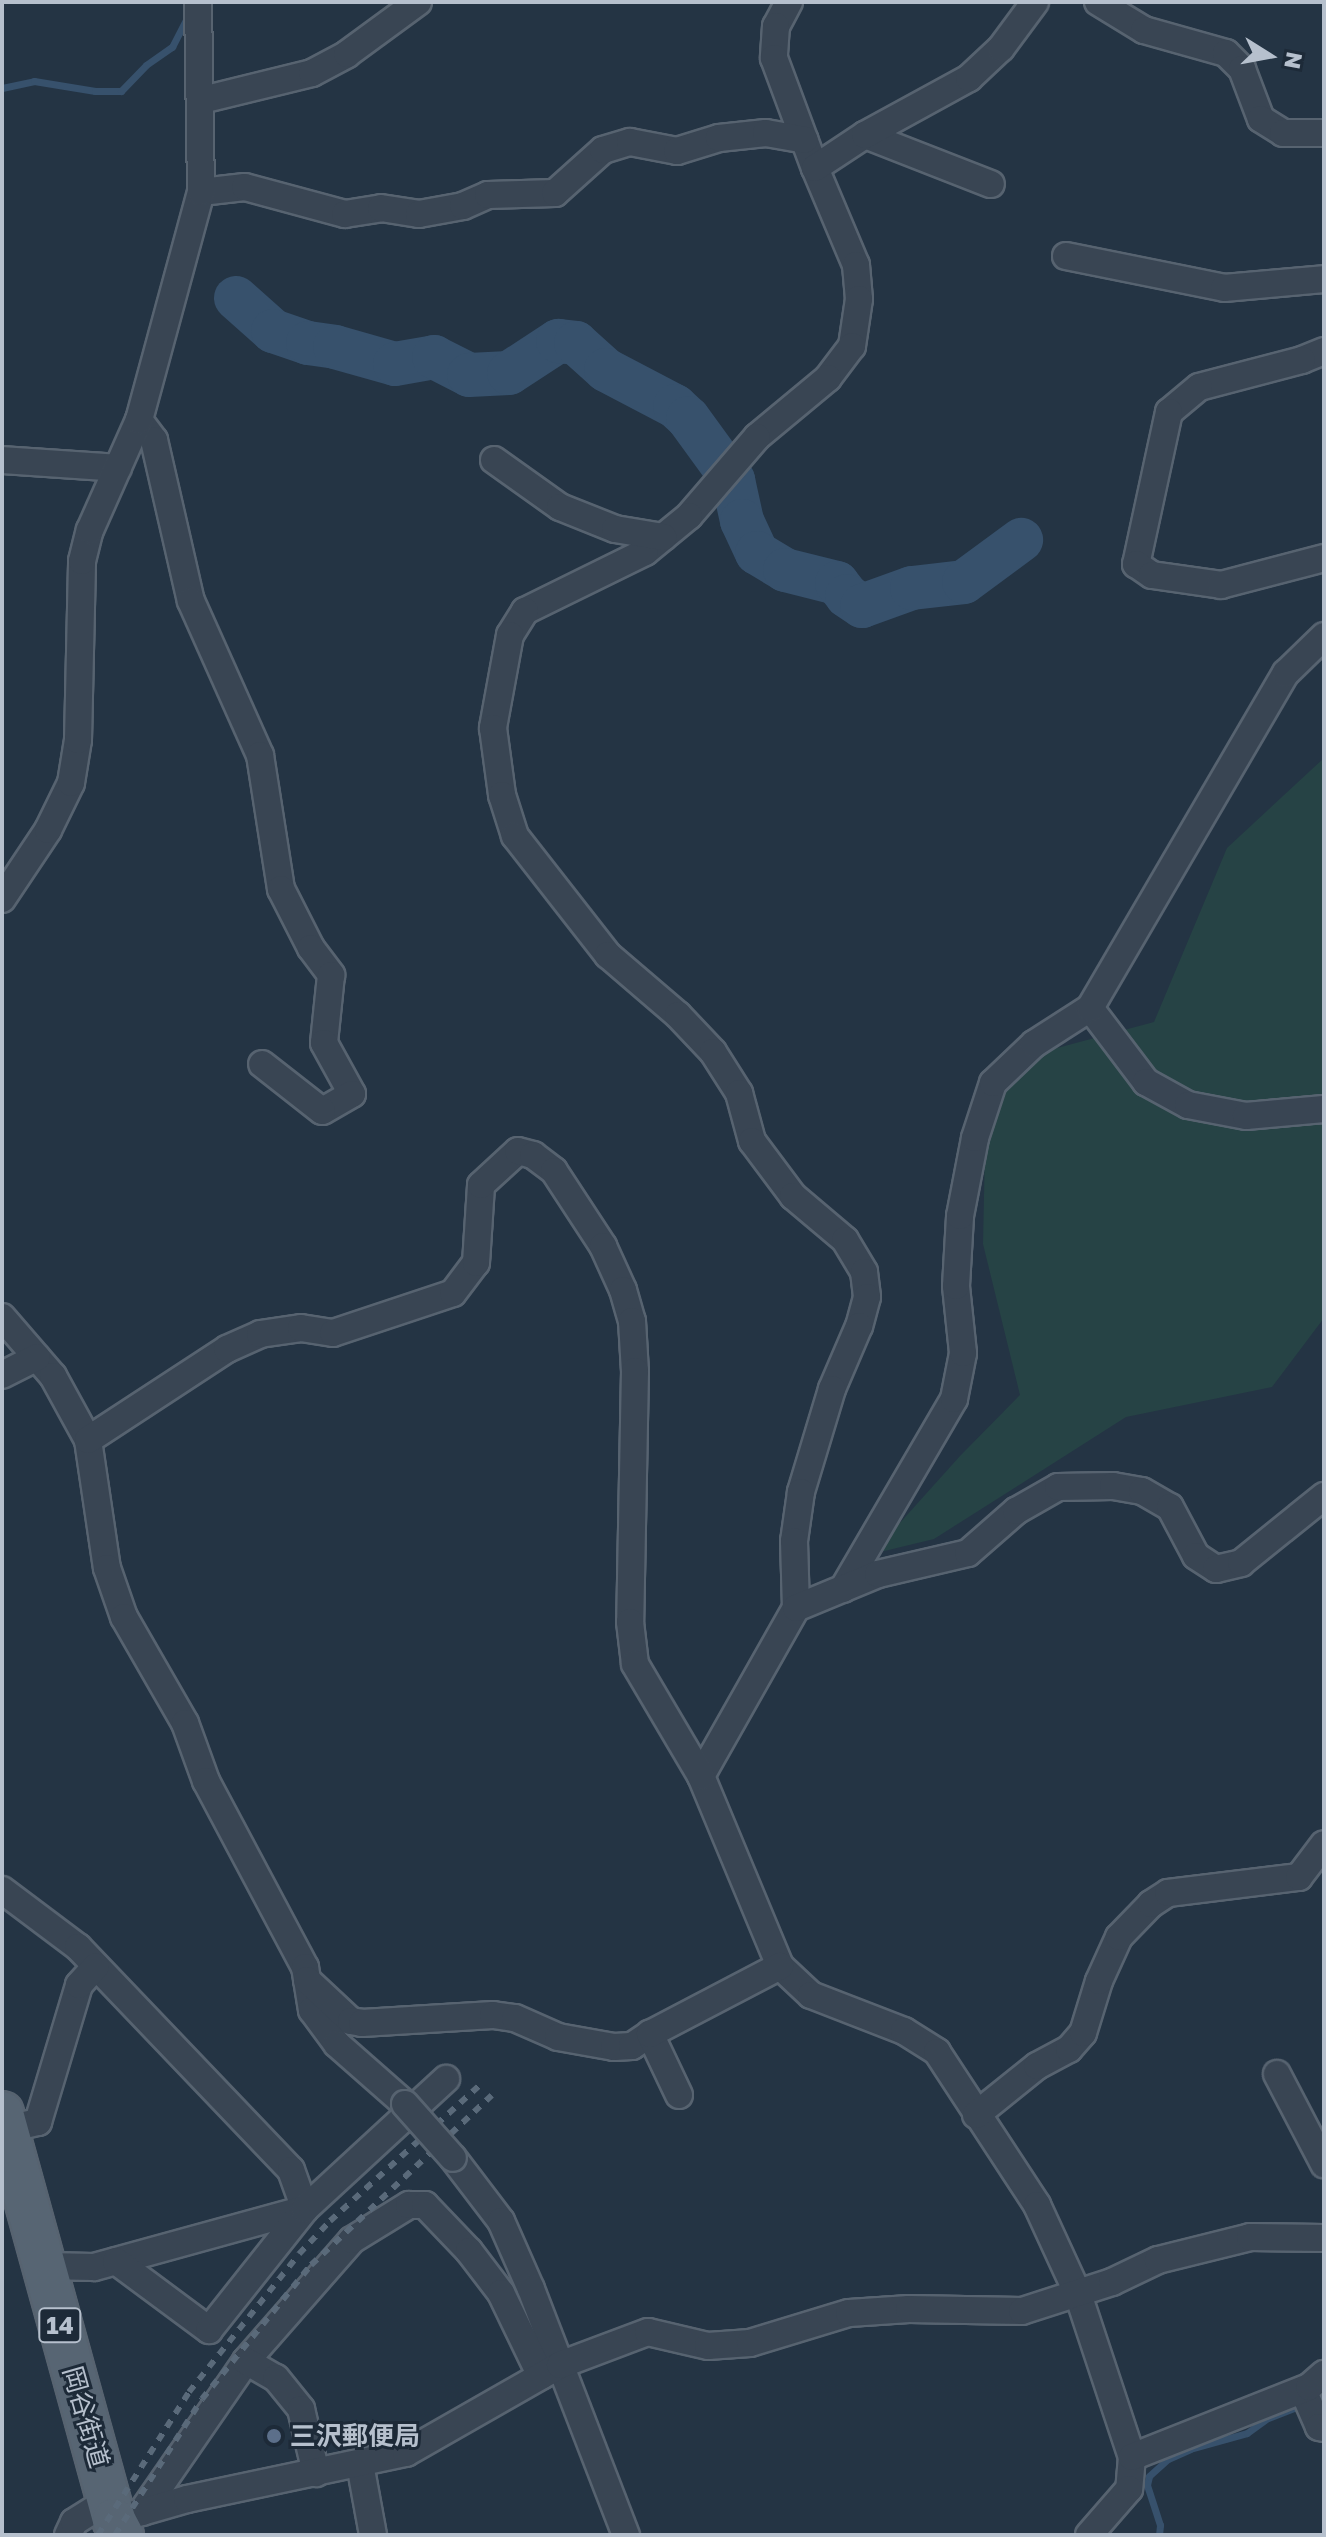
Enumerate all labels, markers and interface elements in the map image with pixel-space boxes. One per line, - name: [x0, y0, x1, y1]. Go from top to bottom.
- north arrow: [1230, 16, 1310, 96]
- text: N: [1279, 50, 1309, 71]
- road number: 14: [38, 2305, 82, 2345]
- street label: 岡谷街道: [57, 2363, 115, 2471]
- place label: 三沢郵便局: [290, 2420, 420, 2452]
- marker: 三沢郵便局: [265, 2427, 283, 2445]

